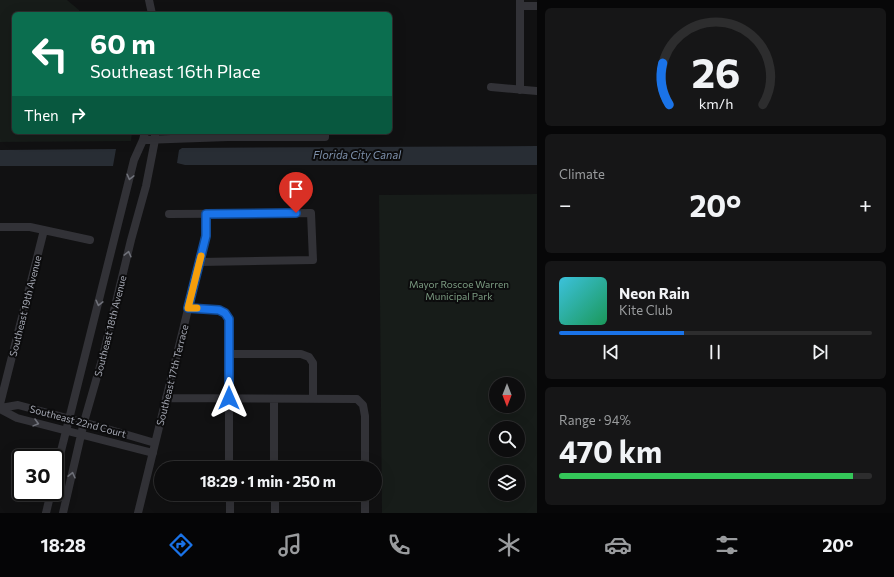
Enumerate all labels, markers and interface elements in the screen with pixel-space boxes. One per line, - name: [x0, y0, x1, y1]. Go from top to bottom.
- text: 60 m: [90, 26, 156, 60]
- icon: left: [24, 28, 76, 80]
- text: 26: [691, 46, 740, 97]
- text: Southeast 16th Place: [90, 60, 260, 82]
- text: km/h: [698, 94, 733, 112]
- icon: right: [67, 104, 89, 126]
- text: Then: [24, 106, 59, 124]
- water label: Florida City Canal: [313, 148, 401, 161]
- text: Climate: [559, 166, 605, 182]
- pin: [279, 172, 313, 213]
- one-way arrow: [126, 173, 135, 180]
- icon: arrive: [285, 178, 307, 200]
- text: 20°: [689, 186, 741, 223]
- text: −: [559, 191, 572, 218]
- text: +: [859, 191, 872, 218]
- one-way arrow: [123, 251, 132, 258]
- street label: Southeast 19th Avenue: [7, 254, 43, 358]
- street label: Southeast 18th Avenue: [92, 274, 128, 378]
- park label: Mayor Roscoe Warren Municipal Park: [409, 278, 509, 302]
- text: Neon Rain: [619, 284, 690, 302]
- one-way arrow: [95, 300, 103, 306]
- text: Kite Club: [619, 302, 673, 318]
- street label: Southeast 17th Terrace: [154, 323, 190, 427]
- icon: previous: [600, 341, 622, 363]
- icon: pause: [704, 341, 726, 363]
- icon: next: [809, 341, 831, 363]
- position arrow: [208, 377, 250, 419]
- north arrow: [489, 377, 525, 413]
- map controls: [489, 377, 525, 501]
- street label: Southeast 22nd Court: [28, 402, 128, 440]
- text: Range · 94%: [559, 412, 631, 428]
- one-way arrow: [33, 419, 39, 427]
- button: search: [489, 421, 525, 457]
- text: 470 km: [559, 432, 662, 469]
- speed limit sign: 30: [12, 449, 64, 501]
- button: layers: [489, 465, 525, 501]
- one-way arrow: [67, 472, 75, 478]
- text: 18:29 · 1 min · 250 m: [200, 472, 336, 490]
- icon: directions: [167, 531, 195, 559]
- icon: music: [276, 531, 304, 559]
- icon: phone: [385, 531, 413, 559]
- icon: climate: [495, 531, 523, 559]
- icon: car: [604, 531, 632, 559]
- icon: filters: [713, 531, 741, 559]
- text: 18:28: [41, 534, 86, 556]
- text: 20°: [822, 534, 853, 556]

